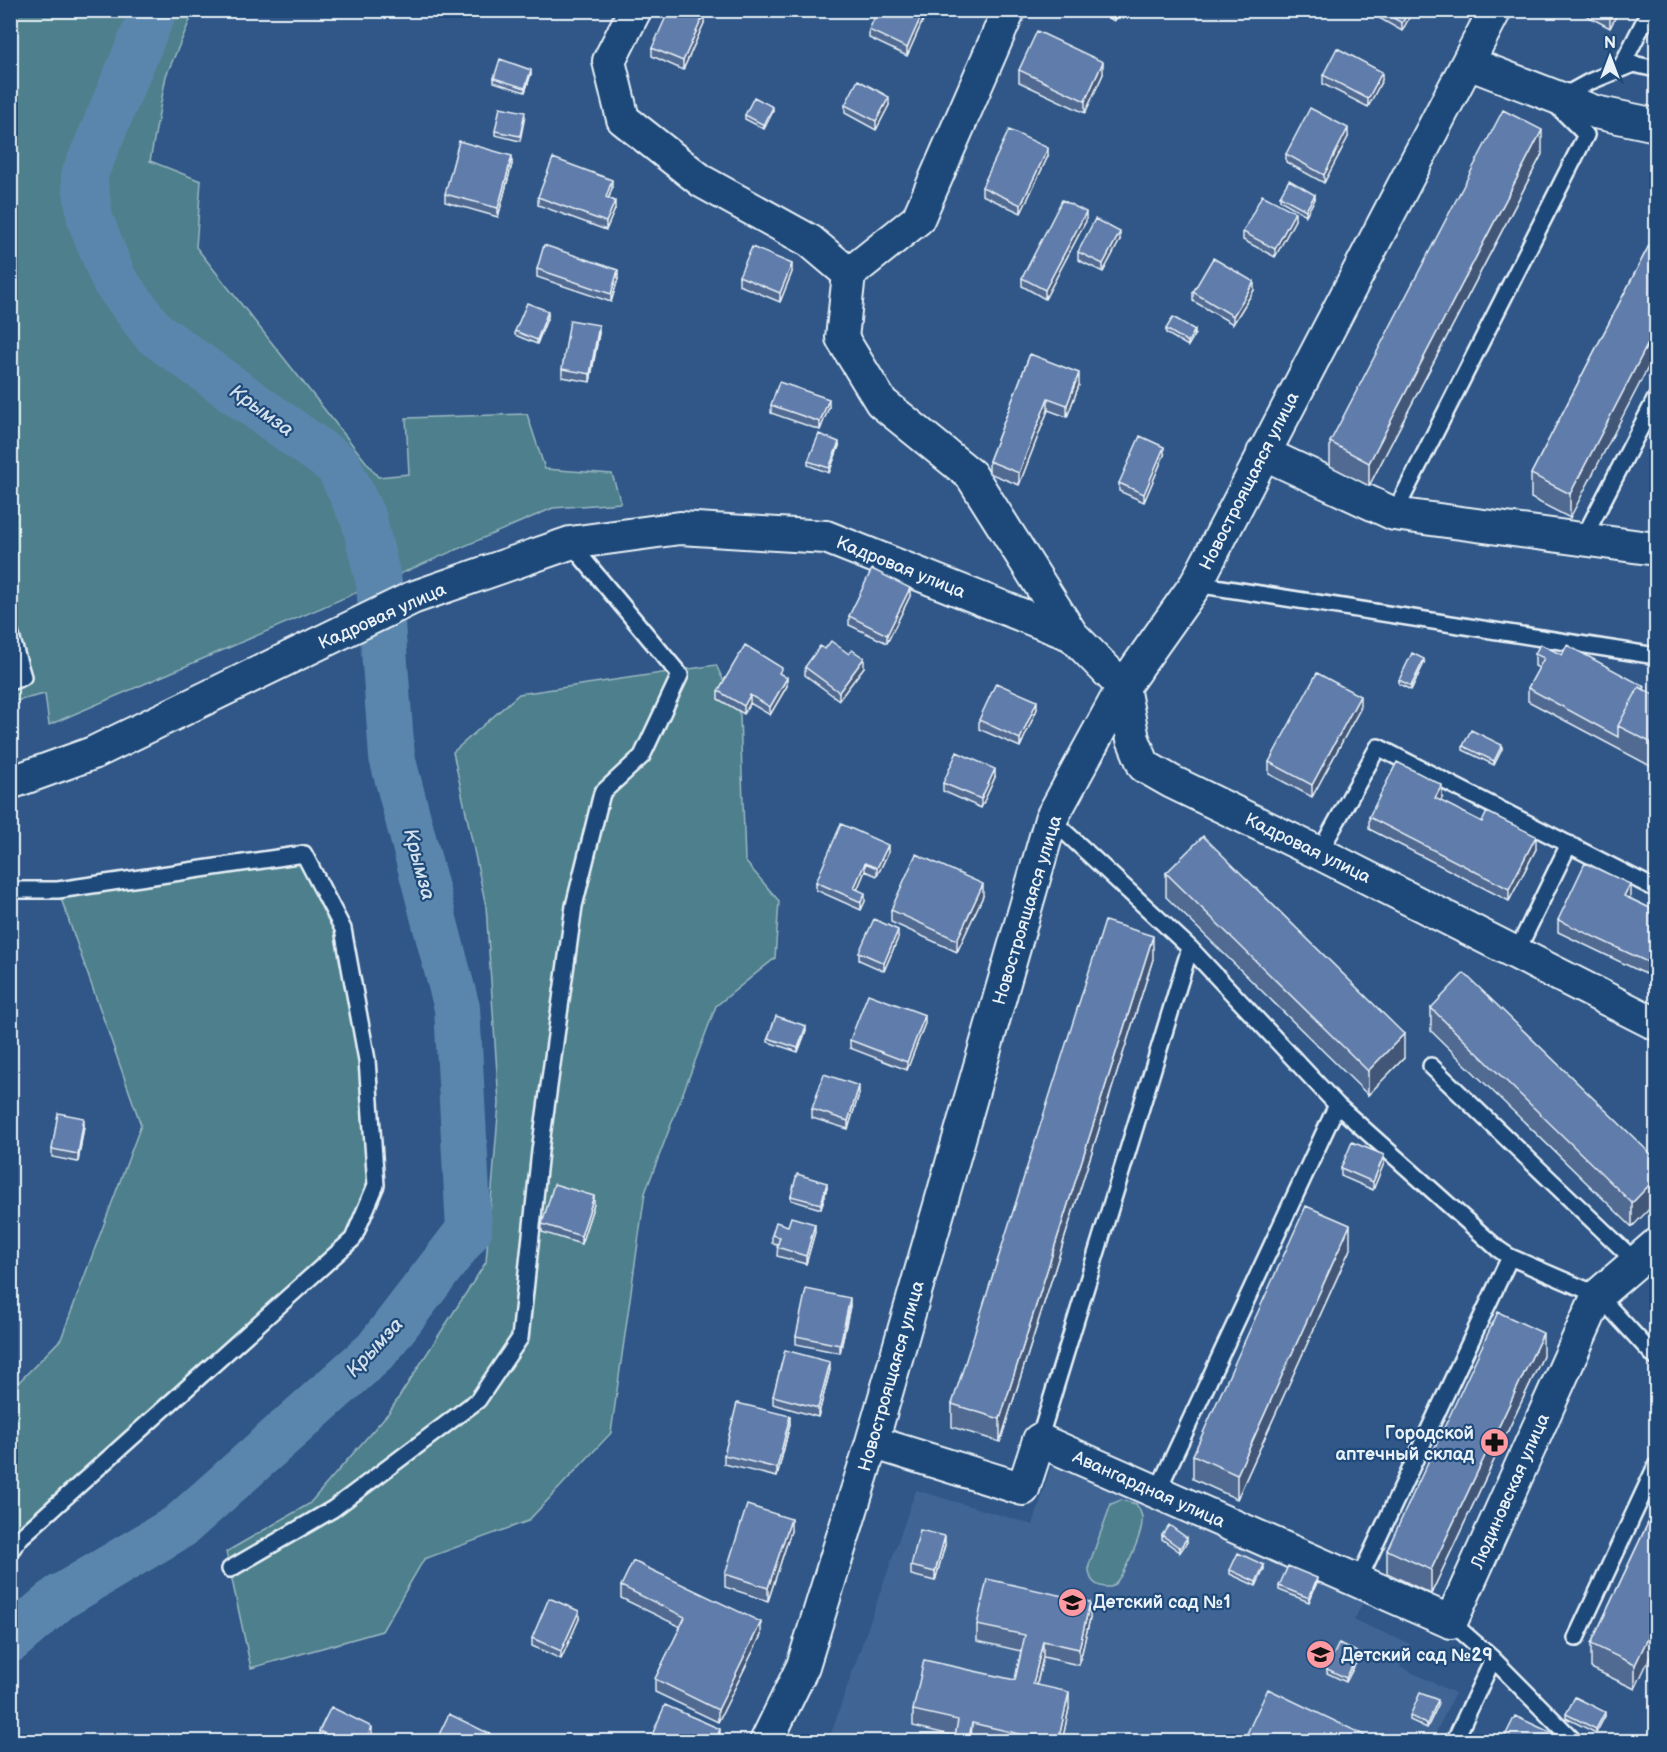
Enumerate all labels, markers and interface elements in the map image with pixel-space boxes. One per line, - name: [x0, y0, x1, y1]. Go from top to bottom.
- north arrow: [1580, 27, 1640, 87]
- text: N: [1604, 34, 1616, 53]
- water label: Крымза: [225, 380, 298, 442]
- street label: Новостроящаяся улица: [1195, 388, 1304, 574]
- street label: Кадровая улица: [833, 532, 969, 603]
- street label: Кадровая улица: [315, 579, 450, 654]
- street label: Кадровая улица: [1241, 809, 1374, 888]
- street label: Новостроящаяся улица: [989, 812, 1066, 1008]
- water label: Крымза: [398, 826, 440, 903]
- street label: Новостроящаяся улица: [854, 1278, 929, 1474]
- water label: Крымза: [341, 1313, 408, 1383]
- street label: Людиновская улица: [1466, 1410, 1554, 1573]
- place label: Городской аптечный склад: [1335, 1423, 1474, 1465]
- pharmacy icon: Городской аптечный склад: [1479, 1427, 1511, 1459]
- street label: Авангардная улица: [1068, 1446, 1229, 1533]
- school or university icon: Детский сад №1: [1056, 1586, 1088, 1618]
- place label: Детский сад №1: [1093, 1592, 1231, 1613]
- school or university icon: Детский сад №29: [1304, 1639, 1336, 1671]
- place label: Детский сад №29: [1341, 1645, 1493, 1666]

